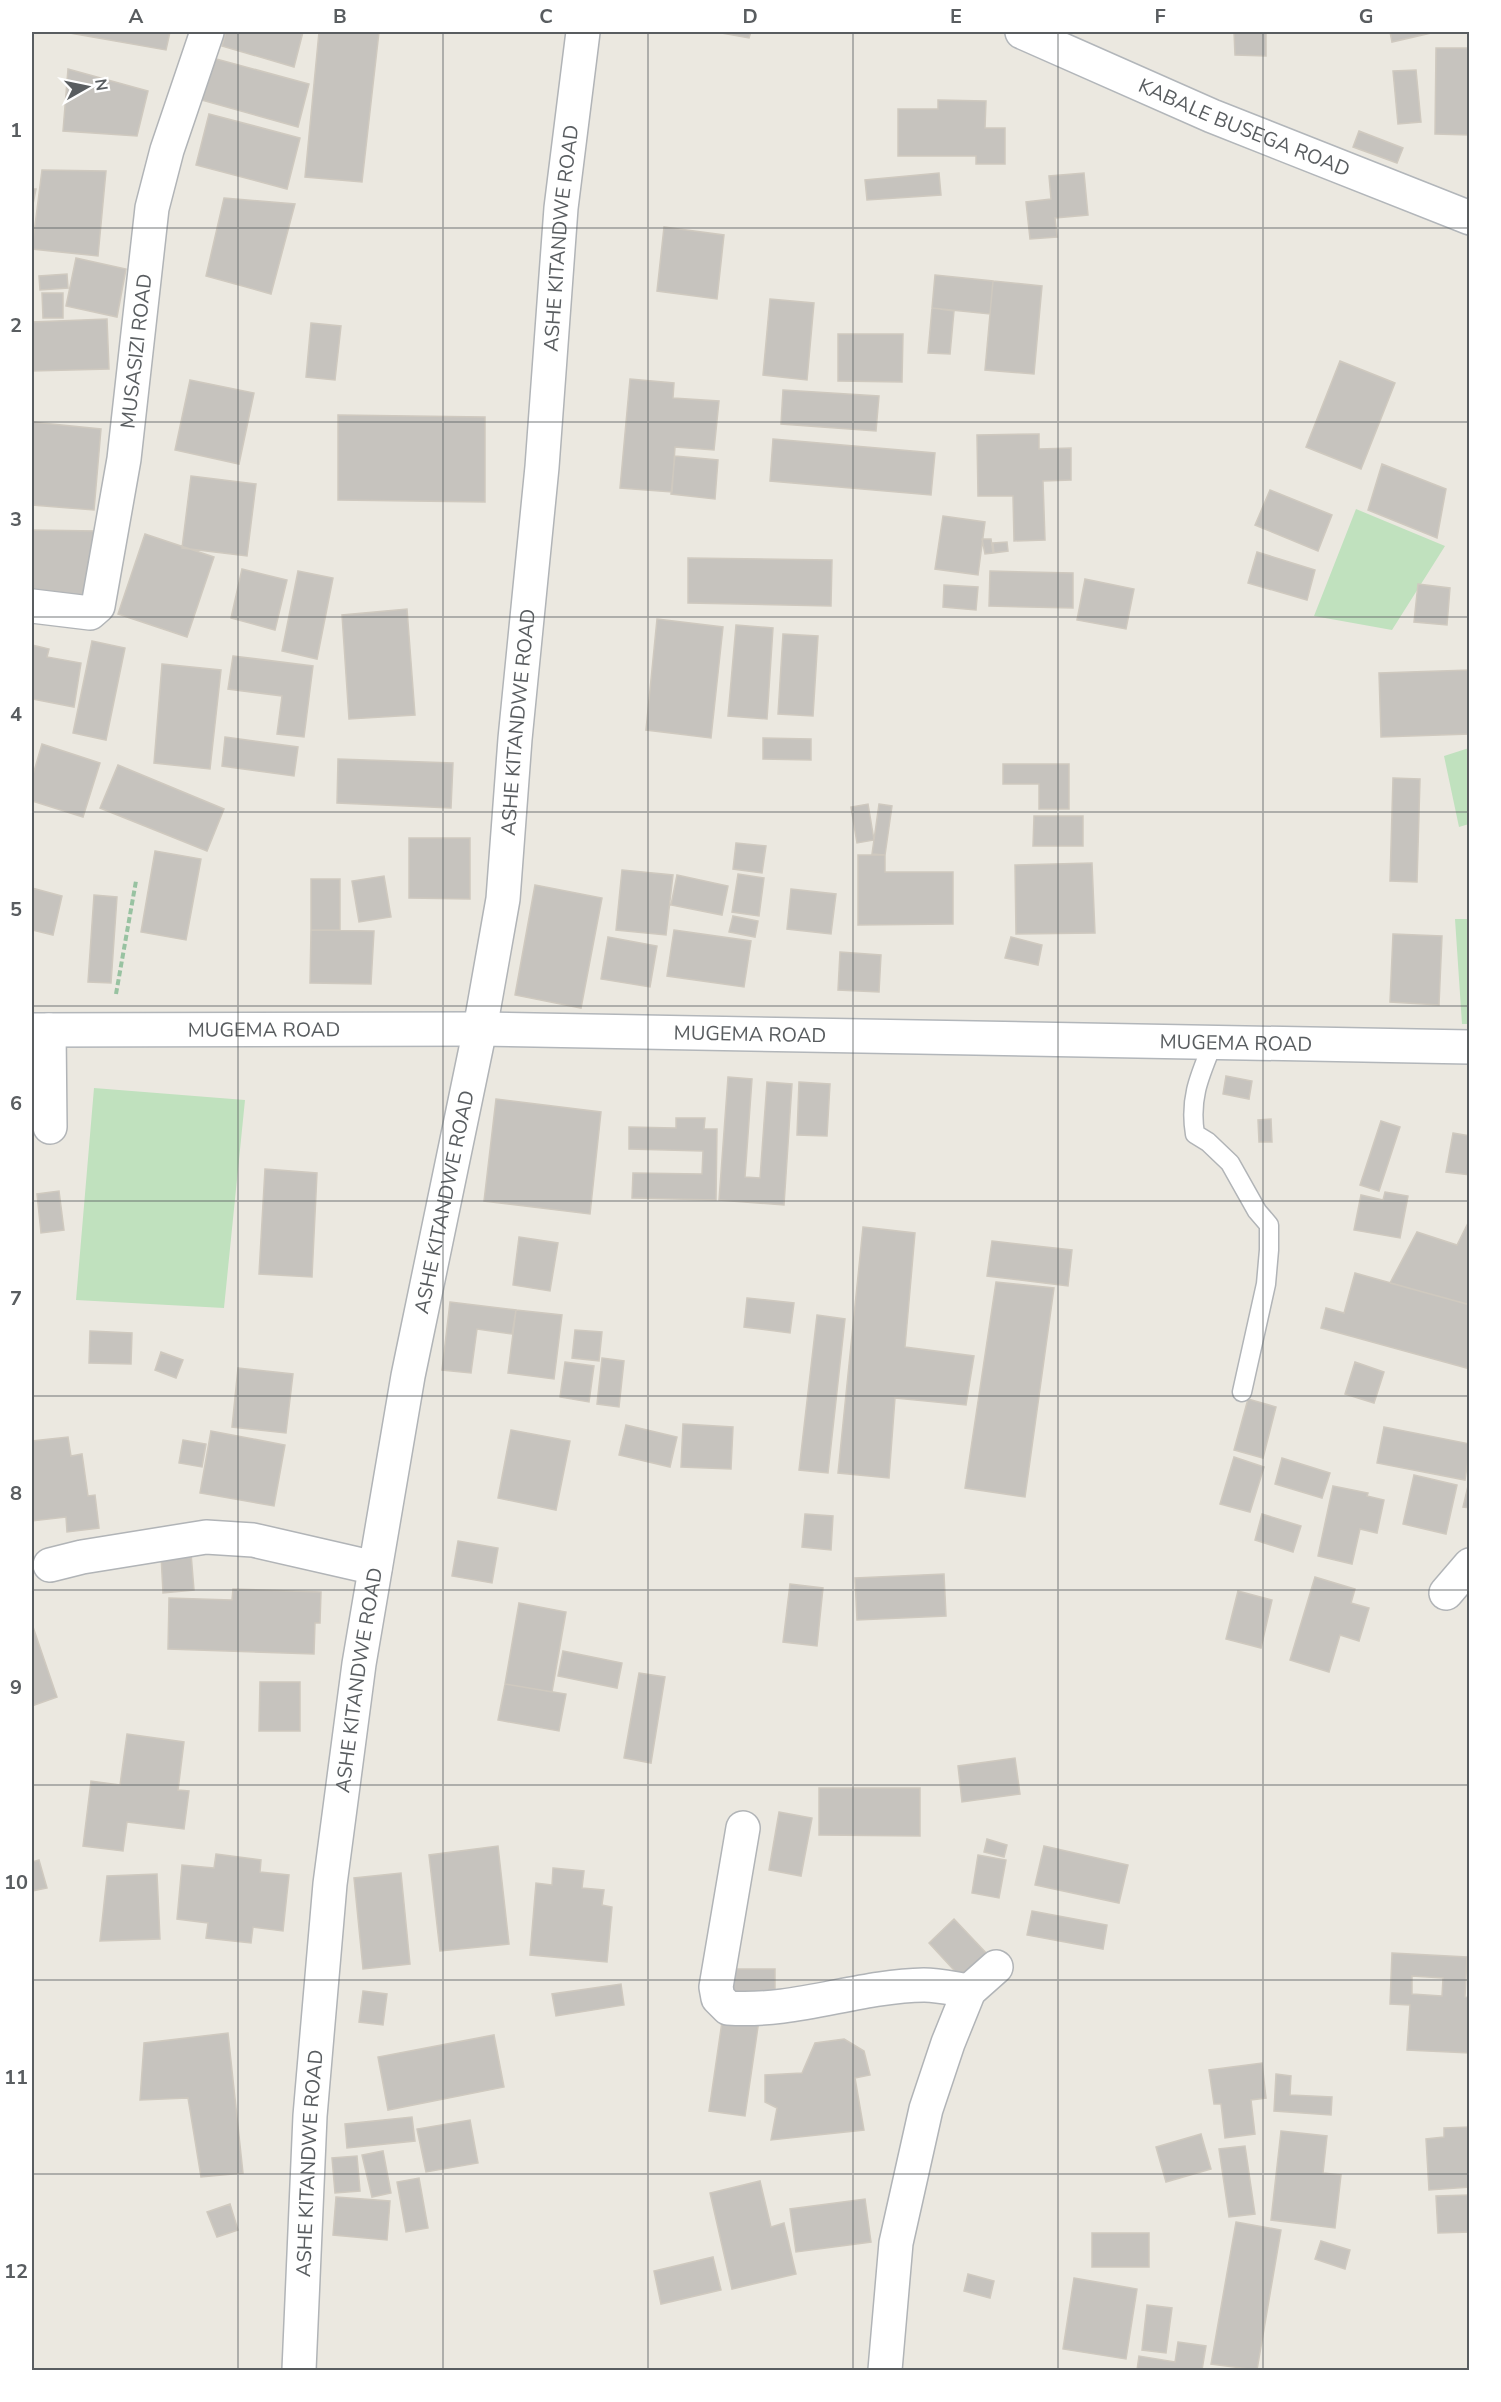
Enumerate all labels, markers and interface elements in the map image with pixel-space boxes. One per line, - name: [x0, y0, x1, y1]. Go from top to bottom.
- text: A: [129, 3, 144, 30]
- text: B: [333, 3, 347, 30]
- text: C: [539, 3, 553, 30]
- text: D: [742, 3, 758, 30]
- text: E: [950, 3, 962, 30]
- text: F: [1154, 3, 1166, 30]
- text: G: [1359, 3, 1373, 30]
- north arrow: [57, 57, 117, 117]
- street label: KABALE BUSEGA ROAD: [1134, 72, 1354, 183]
- text: N: [89, 77, 113, 92]
- text: 1: [10, 117, 22, 144]
- street label: ASHE KITANDWE ROAD: [537, 123, 585, 352]
- street label: MUSASIZI ROAD: [114, 272, 158, 430]
- text: 2: [10, 312, 22, 339]
- text: 3: [10, 506, 22, 533]
- street label: ASHE KITANDWE ROAD: [494, 608, 541, 837]
- text: 4: [10, 701, 22, 728]
- text: 5: [10, 896, 22, 923]
- street label: MUGEMA ROAD: [188, 1016, 340, 1043]
- street label: MUGEMA ROAD: [673, 1019, 826, 1049]
- street label: MUGEMA ROAD: [1159, 1028, 1312, 1058]
- street label: ASHE KITANDWE ROAD: [408, 1088, 480, 1316]
- text: 6: [10, 1090, 22, 1117]
- text: 7: [10, 1285, 22, 1312]
- text: 8: [10, 1480, 22, 1507]
- street label: ASHE KITANDWE ROAD: [329, 1565, 389, 1794]
- text: 9: [10, 1674, 22, 1701]
- text: 10: [4, 1869, 28, 1896]
- street label: ASHE KITANDWE ROAD: [290, 2049, 329, 2277]
- text: 11: [4, 2064, 28, 2091]
- text: 12: [4, 2258, 28, 2285]

